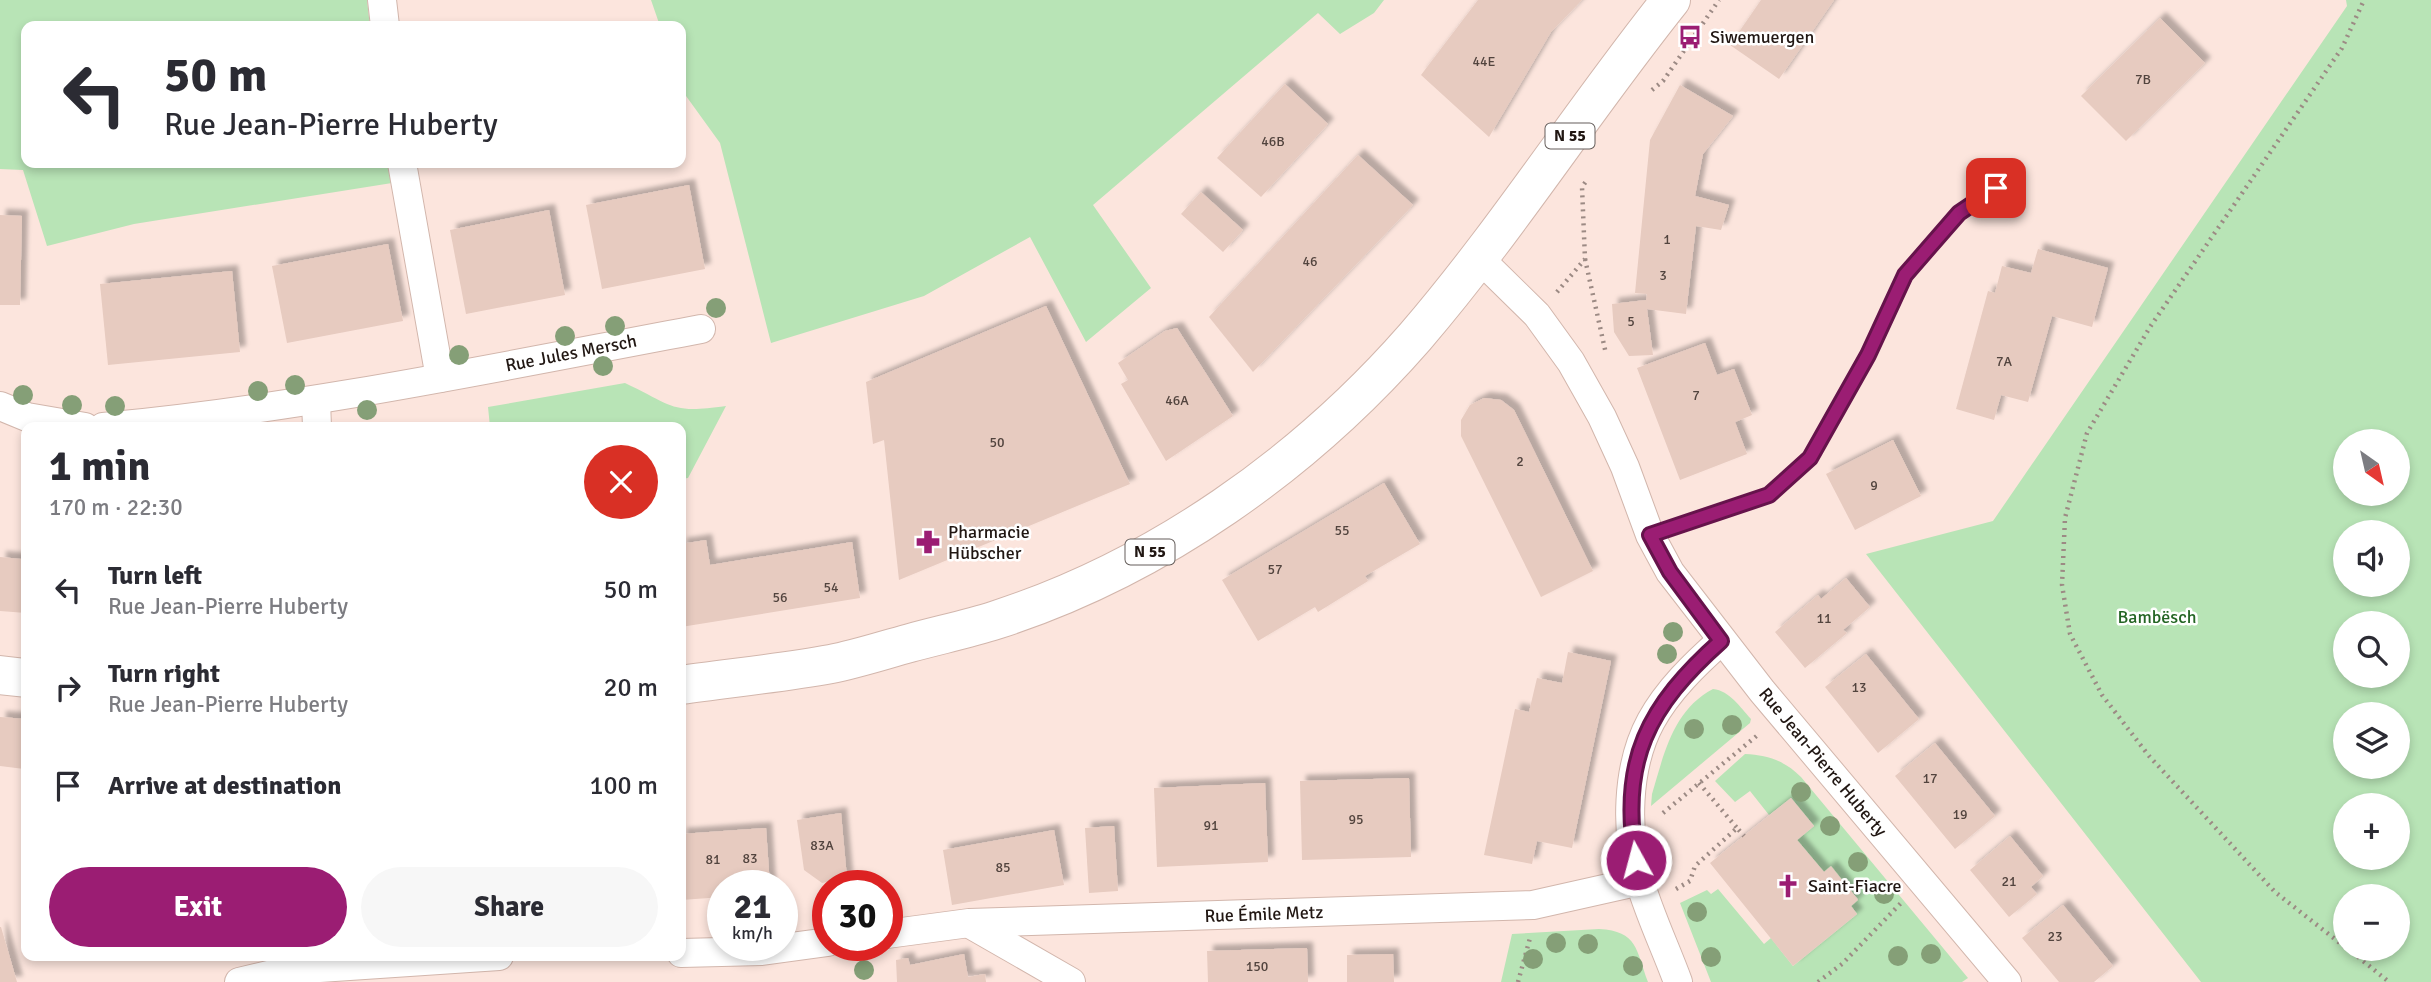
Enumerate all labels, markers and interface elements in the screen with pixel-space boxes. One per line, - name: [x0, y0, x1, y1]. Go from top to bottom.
- bus stop icon: Siwemuergen: [1676, 23, 1704, 51]
- place label: Siwemuergen: [1710, 26, 1814, 48]
- text: 50 m: [164, 45, 267, 105]
- icon: left: [49, 49, 140, 140]
- house number: 44E: [1472, 53, 1496, 70]
- house number: 7B: [2135, 71, 2151, 88]
- text: Rue Jean-Pierre Huberty: [164, 105, 498, 144]
- road number: N 55: [1546, 124, 1594, 148]
- house number: 46B: [1261, 133, 1285, 150]
- pin: [1966, 158, 2026, 218]
- icon: arrive: [1977, 169, 2015, 207]
- house number: 1: [1663, 231, 1671, 248]
- house number: 46: [1302, 253, 1318, 270]
- house number: 3: [1659, 267, 1667, 284]
- house number: 5: [1627, 313, 1635, 330]
- street label: Rue Jules Mersch: [503, 329, 639, 377]
- house number: 7A: [1996, 353, 2012, 370]
- house number: 7: [1692, 387, 1700, 404]
- house number: 46A: [1165, 392, 1189, 409]
- north arrow: [2333, 429, 2410, 506]
- map controls: [2333, 429, 2410, 961]
- house number: 50: [989, 434, 1005, 451]
- text: 1 min: [49, 441, 150, 492]
- button: close: [584, 445, 658, 519]
- house number: 2: [1516, 453, 1524, 470]
- house number: 9: [1870, 477, 1878, 494]
- text: 170 m · 22:30: [49, 493, 183, 522]
- button: sound: [2333, 520, 2410, 597]
- place label: Pharmacie Hübscher: [948, 521, 1030, 564]
- house number: 55: [1334, 522, 1350, 539]
- pharmacy icon: Pharmacie Hübscher: [914, 528, 942, 556]
- road number: N 55: [1126, 540, 1174, 565]
- text: Turn left: [108, 560, 202, 592]
- house number: 57: [1267, 561, 1283, 578]
- icon: left: [49, 571, 87, 609]
- text: 50 m: [603, 574, 658, 606]
- house number: 54: [823, 579, 839, 596]
- house number: 56: [772, 589, 788, 606]
- text: Rue Jean-Pierre Huberty: [108, 592, 348, 621]
- park label: Bambësch: [2117, 606, 2197, 628]
- house number: 11: [1816, 610, 1832, 627]
- button: search: [2333, 611, 2410, 688]
- text: Turn right: [108, 658, 220, 690]
- icon: right: [49, 669, 87, 707]
- text: 20 m: [603, 672, 658, 704]
- house number: 13: [1851, 679, 1867, 696]
- street label: Rue Jean-Pierre Huberty: [1754, 683, 1892, 841]
- text: Rue Jean-Pierre Huberty: [108, 690, 348, 719]
- button: layers: [2333, 702, 2410, 779]
- icon: arrive: [49, 767, 87, 805]
- text: Arrive at destination: [108, 770, 341, 802]
- text: 100 m: [589, 770, 658, 802]
- house number: 17: [1922, 770, 1938, 787]
- button: +: [2333, 793, 2410, 870]
- house number: 19: [1952, 806, 1968, 823]
- house number: 95: [1348, 811, 1364, 828]
- house number: 91: [1203, 817, 1219, 834]
- position arrow: [1599, 823, 1673, 897]
- house number: 83A: [810, 837, 834, 854]
- house number: 83: [742, 850, 758, 867]
- house number: 81: [705, 851, 721, 868]
- house number: 85: [995, 859, 1011, 876]
- button: Exit: [49, 867, 347, 947]
- button: Share: [361, 867, 658, 947]
- speed limit sign: 30: [812, 870, 903, 961]
- church icon: Saint-Fiacre: [1774, 872, 1802, 900]
- house number: 21: [2001, 873, 2017, 890]
- place label: Saint-Fiacre: [1808, 875, 1902, 897]
- button: −: [2333, 884, 2410, 961]
- text: 21: [734, 885, 771, 928]
- street label: Rue Émile Metz: [1204, 901, 1324, 927]
- text: km/h: [732, 922, 773, 944]
- house number: 23: [2047, 928, 2063, 945]
- house number: 150: [1246, 958, 1268, 975]

